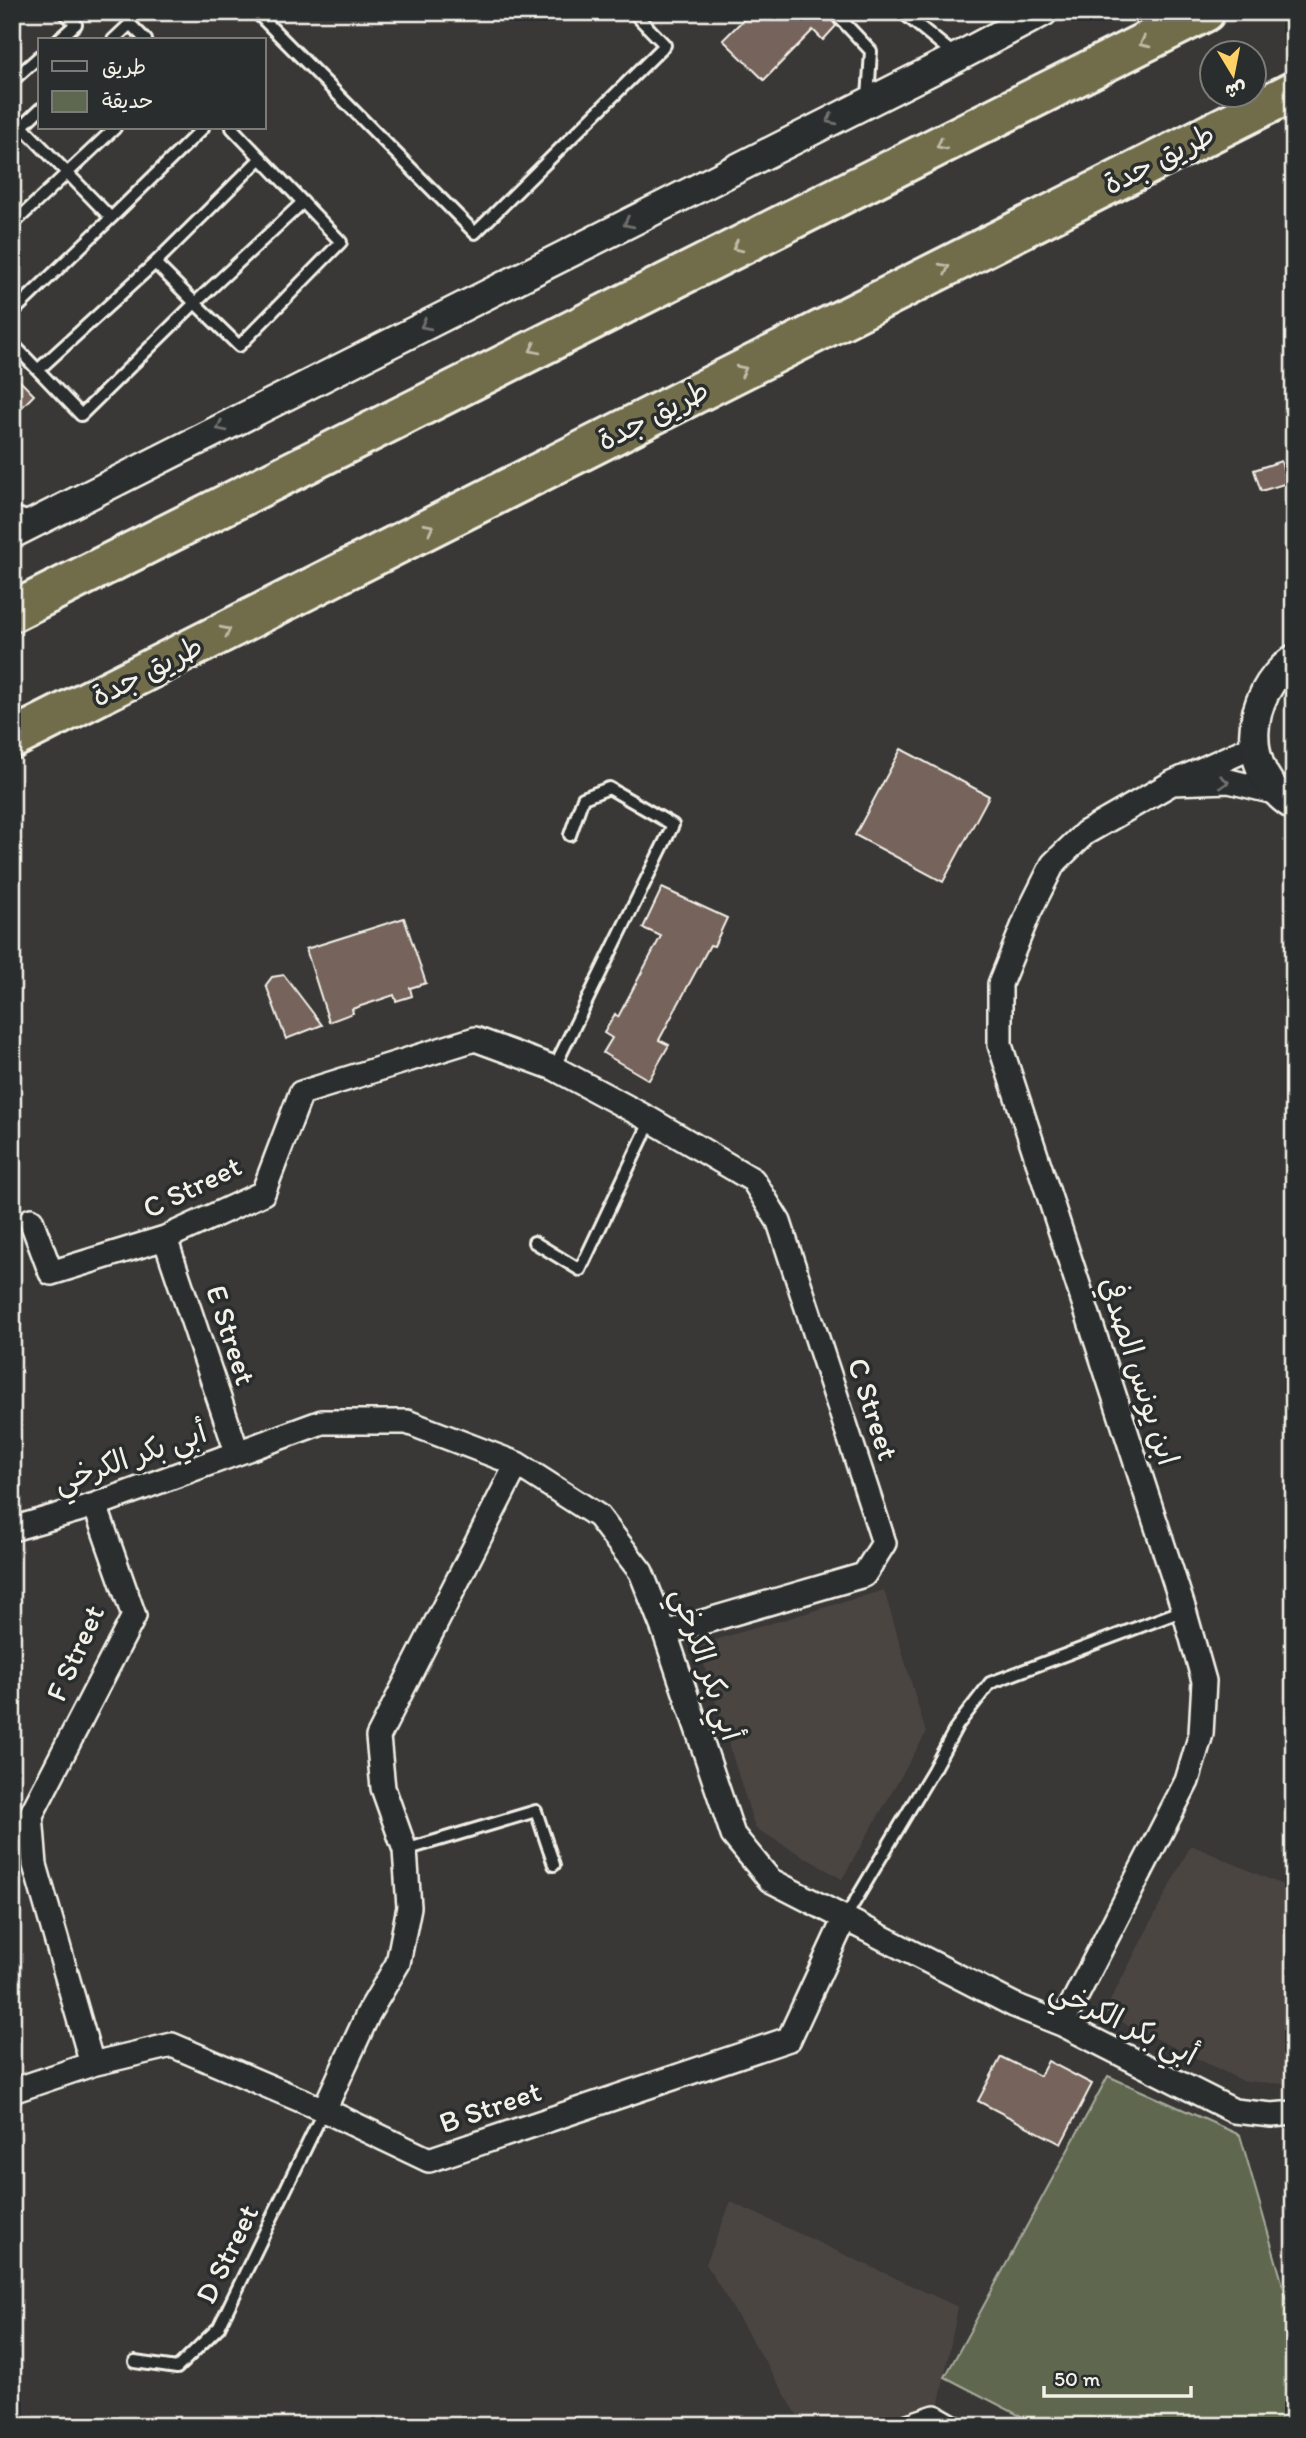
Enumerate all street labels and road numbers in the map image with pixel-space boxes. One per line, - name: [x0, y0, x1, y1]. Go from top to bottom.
- street label: طريق جدة: [1097, 115, 1221, 202]
- street label: طريق جدة: [591, 371, 715, 458]
- street label: طريق جدة: [85, 627, 209, 714]
- street label: C Street: [136, 1147, 247, 1226]
- street label: ابن يونس الصدفي: [1089, 1272, 1187, 1471]
- street label: E Street: [198, 1280, 265, 1389]
- street label: C Street: [840, 1353, 907, 1465]
- street label: أبي بكر الكرخي: [48, 1413, 214, 1508]
- street label: أبي بكر الكرخي: [656, 1582, 751, 1748]
- street label: F Street: [37, 1599, 112, 1707]
- street label: أبي بكر الكرخي: [1041, 1970, 1204, 2080]
- street label: B Street: [434, 2072, 546, 2141]
- street label: D Street: [187, 2198, 266, 2309]

